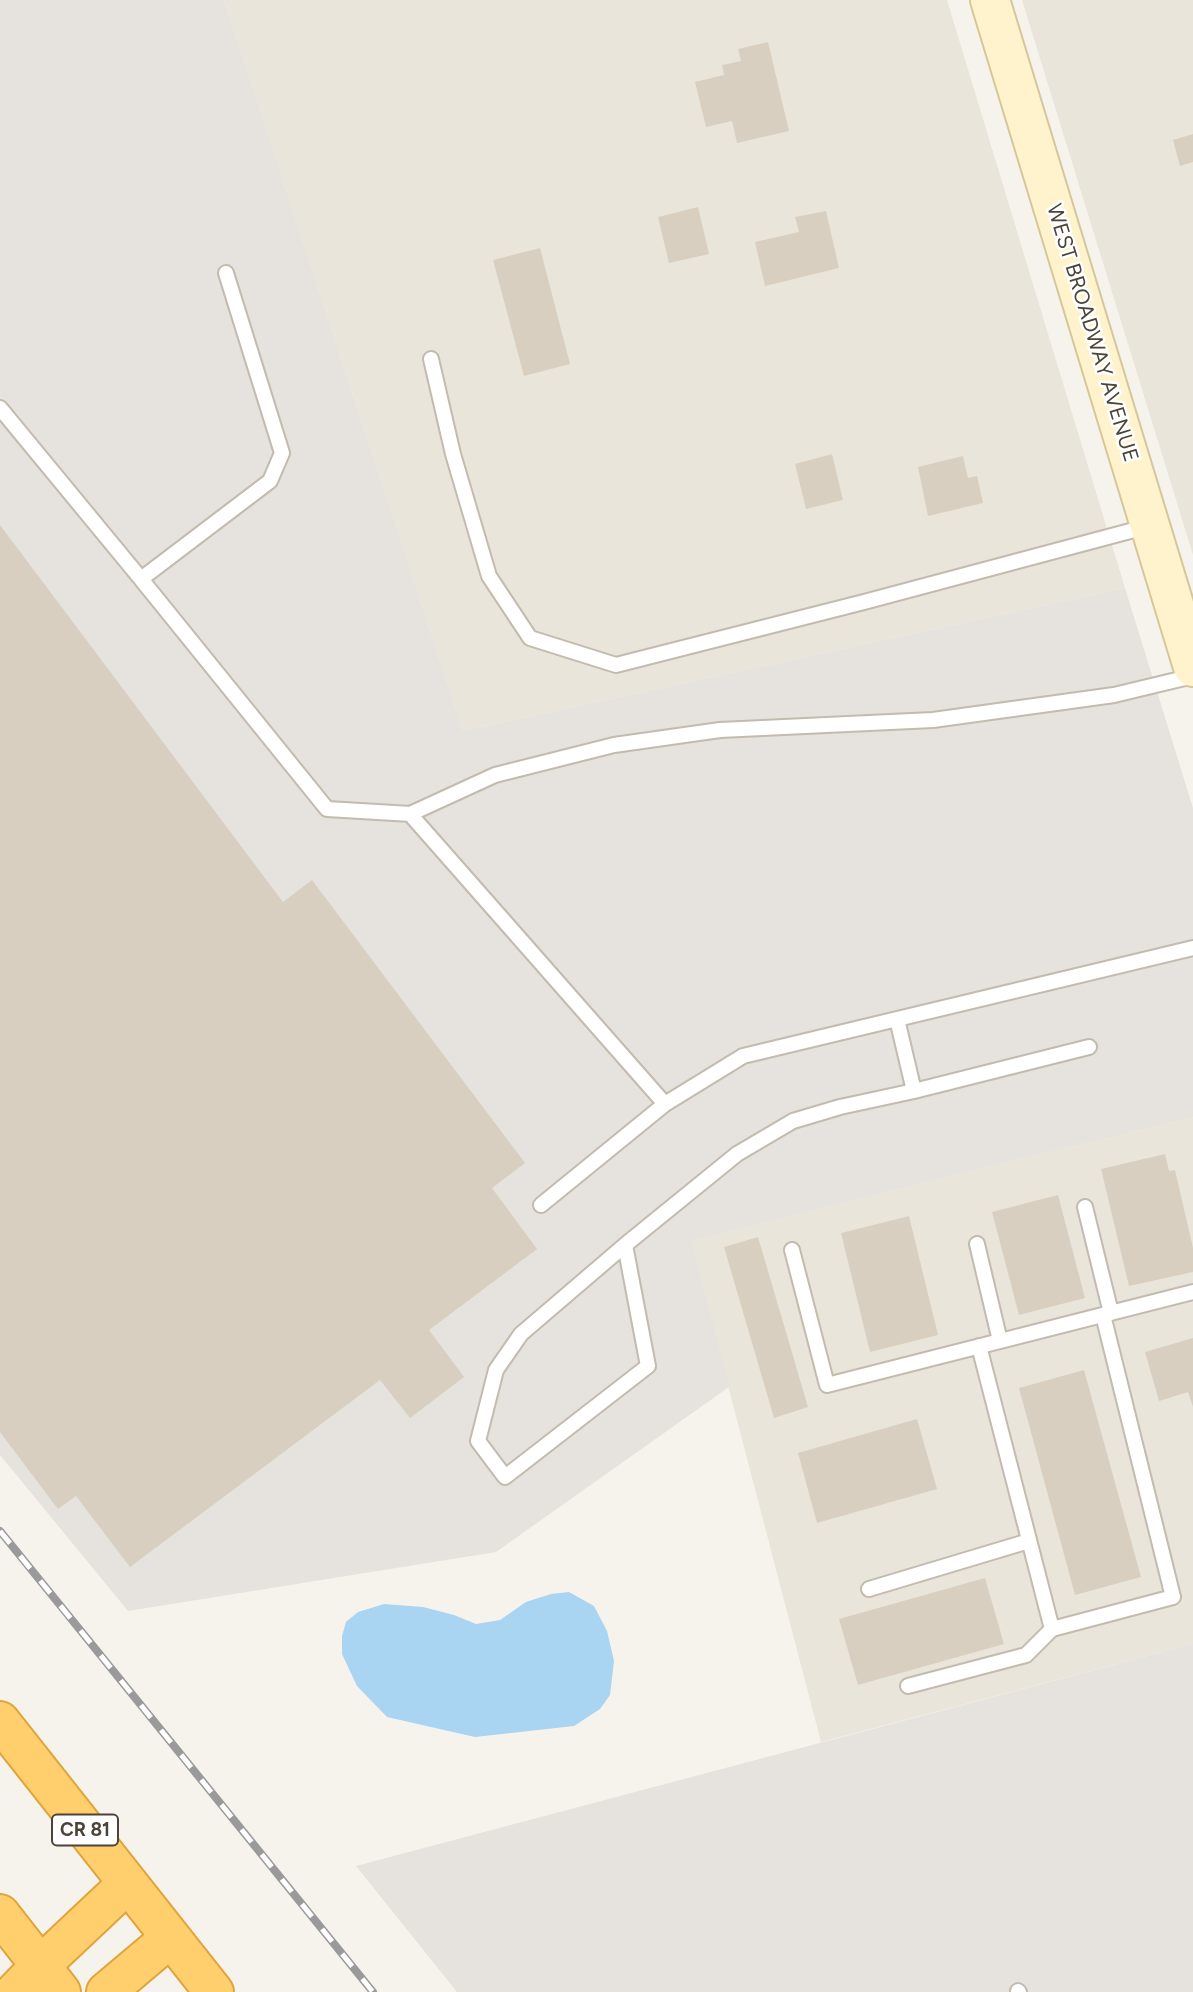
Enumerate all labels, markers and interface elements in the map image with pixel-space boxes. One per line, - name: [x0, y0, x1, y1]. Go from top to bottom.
- street label: WEST BROADWAY AVENUE: [1041, 201, 1143, 465]
- road number: CR 81: [52, 1814, 118, 1846]

